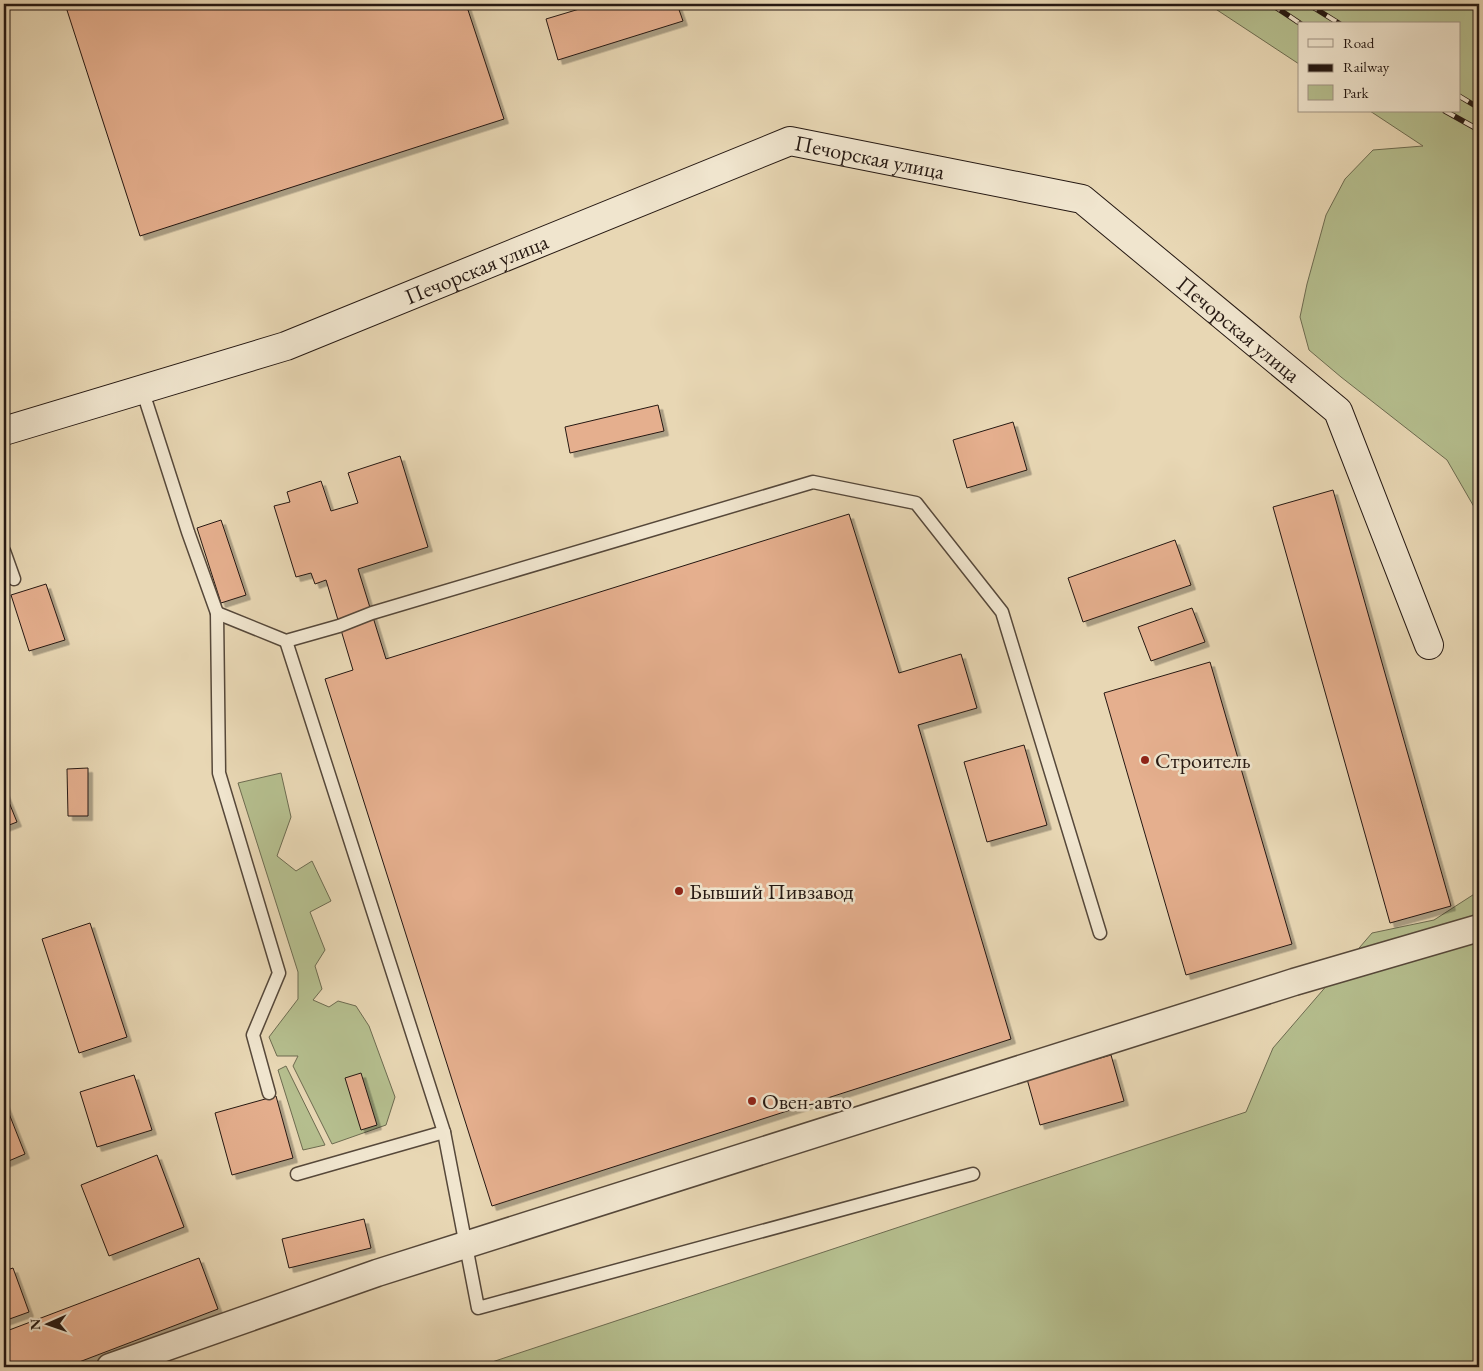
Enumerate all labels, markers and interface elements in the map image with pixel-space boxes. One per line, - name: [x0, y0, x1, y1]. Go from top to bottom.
- legend: [1298, 22, 1460, 112]
- text: Road: [1343, 33, 1375, 52]
- text: Railway: [1343, 57, 1390, 76]
- text: Park: [1343, 83, 1370, 102]
- street label: Печорская улица: [792, 128, 947, 186]
- street label: Печорская улица: [401, 227, 553, 311]
- street label: Печорская улица: [1171, 270, 1307, 389]
- place label: Строитель: [1155, 746, 1251, 775]
- marker: Строитель: [1139, 754, 1151, 766]
- place label: Бывший Пивзавод: [689, 877, 854, 906]
- marker: Бывший Пивзавод: [673, 885, 685, 897]
- place label: Овен-авто: [762, 1087, 852, 1116]
- marker: Овен-авто: [746, 1095, 758, 1107]
- north arrow: [22, 1298, 72, 1348]
- text: N: [26, 1318, 44, 1330]

